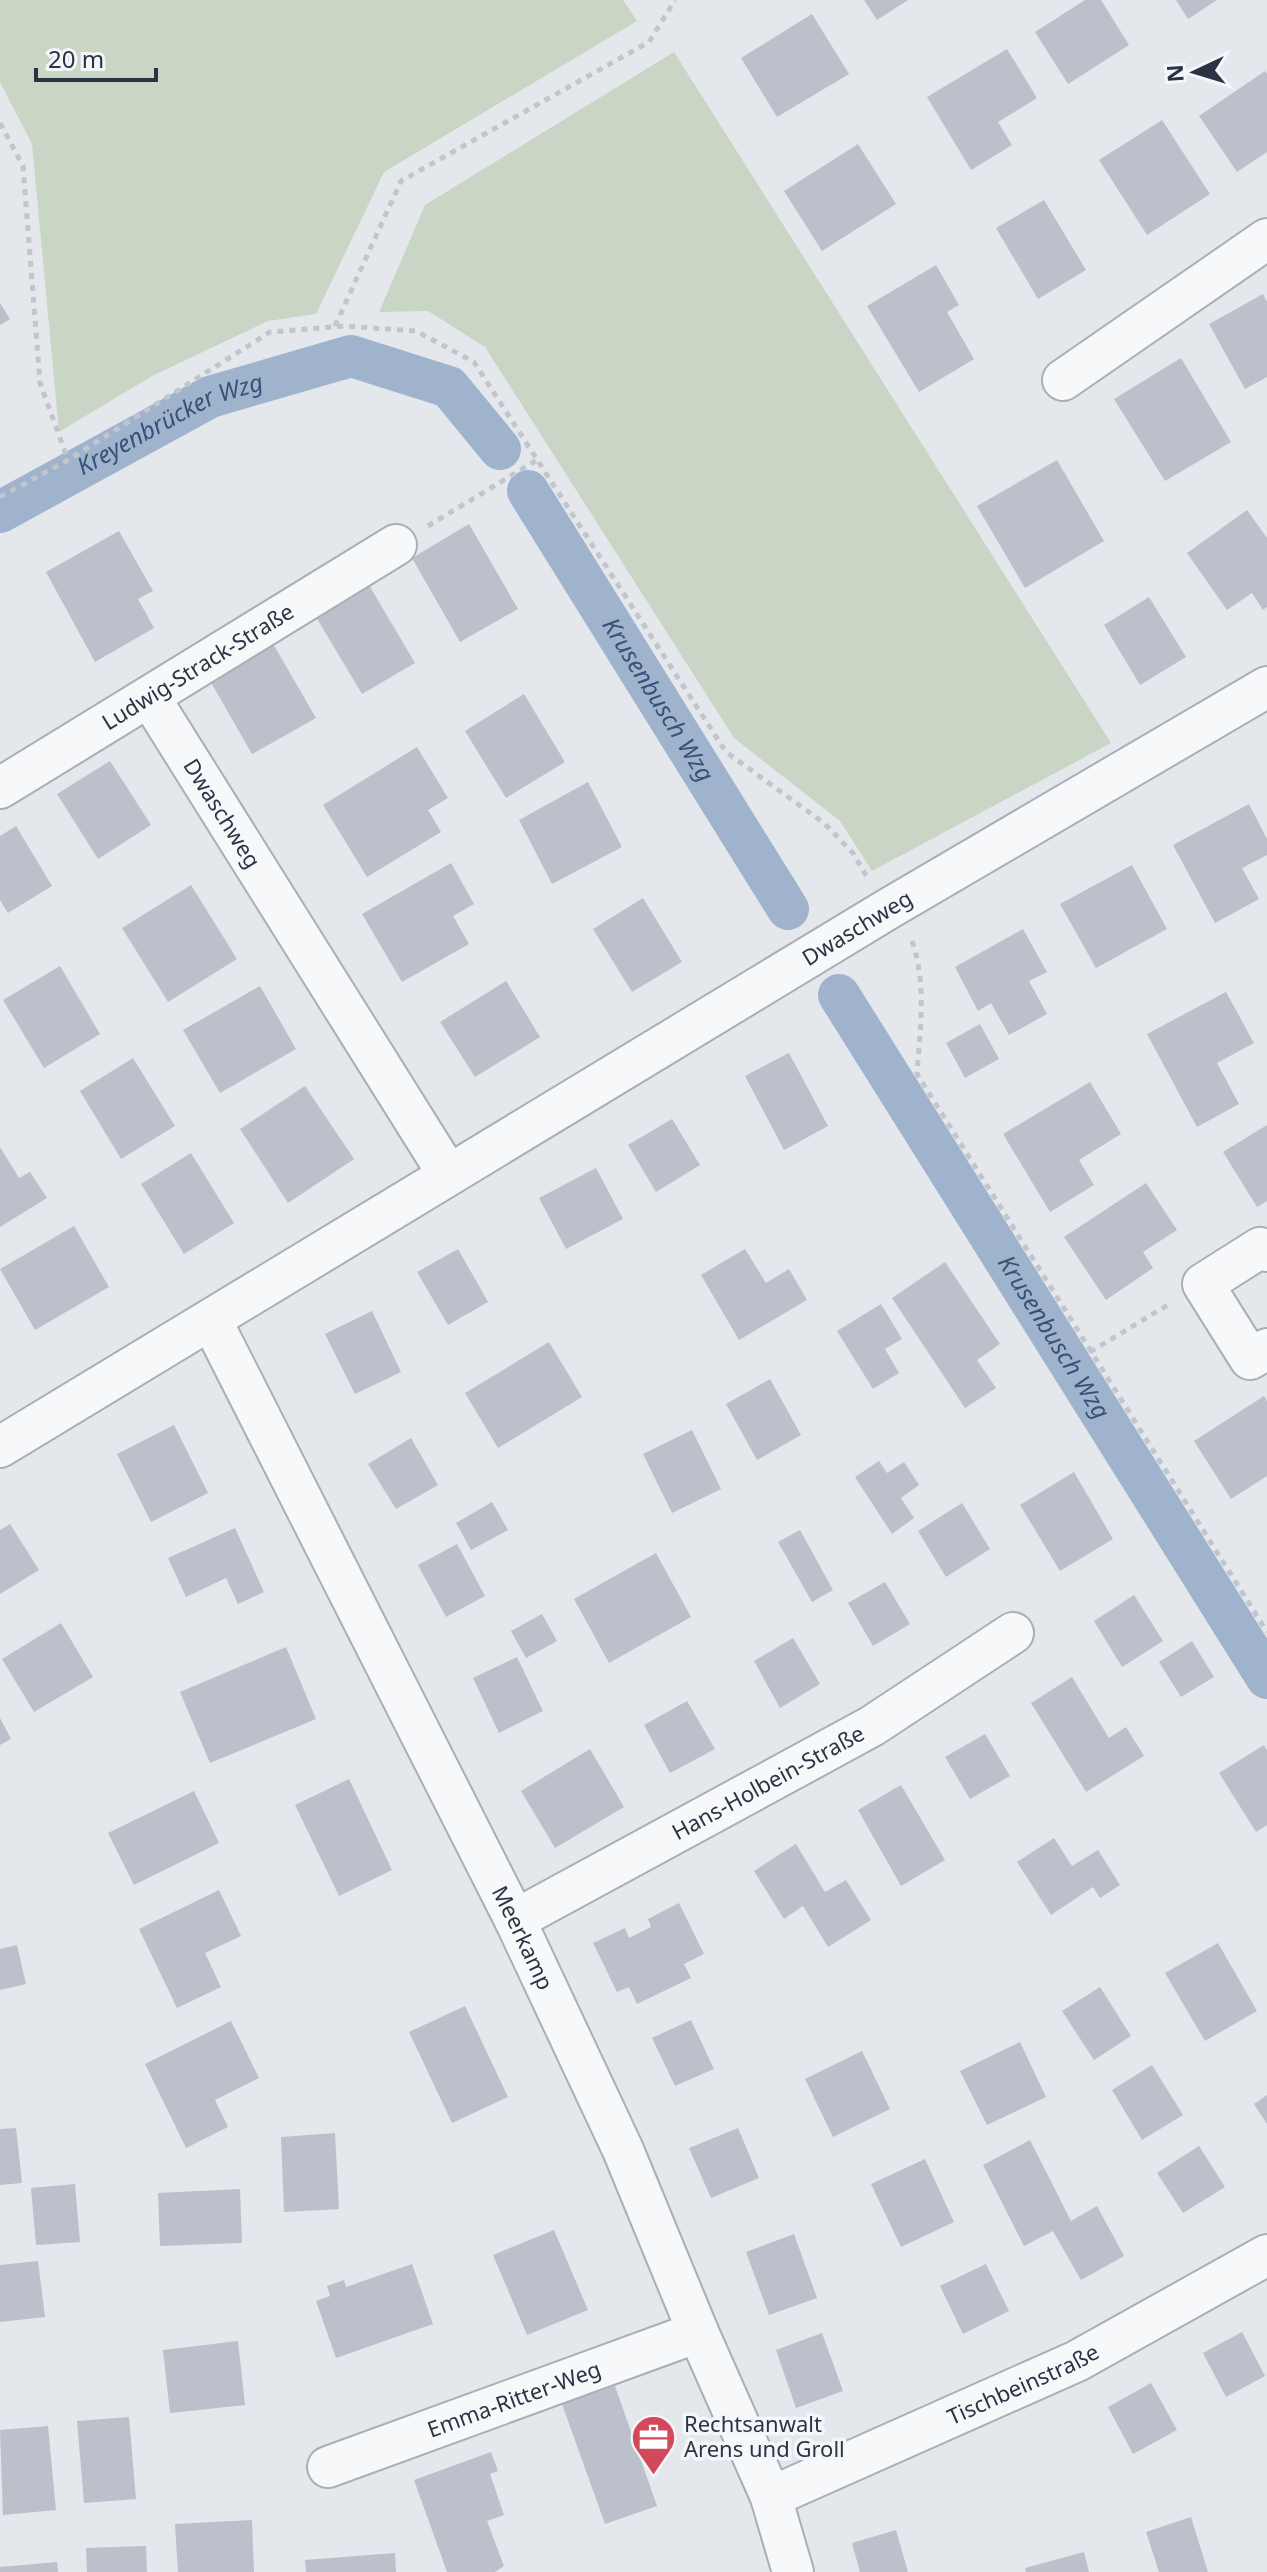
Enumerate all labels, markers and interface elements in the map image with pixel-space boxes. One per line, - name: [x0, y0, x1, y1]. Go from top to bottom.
- scale bar: [36, 32, 156, 82]
- north arrow: [1155, 32, 1235, 112]
- text: 20 m: [48, 42, 104, 75]
- text: N: [1158, 63, 1190, 83]
- water label: Kreyenbrücker Wzg: [70, 364, 267, 482]
- street label: Ludwig-Strack-Straße: [96, 595, 299, 736]
- water label: Krusenbusch Wzg: [596, 611, 723, 788]
- street label: Dwaschweg: [177, 752, 269, 873]
- street label: Dwaschweg: [796, 882, 917, 972]
- water label: Krusenbusch Wzg: [991, 1248, 1119, 1425]
- street label: Hans-Holbein-Straße: [666, 1717, 869, 1846]
- street label: Meerkamp: [486, 1880, 562, 1994]
- street label: Tischbeinstraße: [942, 2336, 1104, 2431]
- street label: Emma-Ritter-Weg: [423, 2353, 605, 2444]
- place label: Rechtsanwalt Arens und Groll: [684, 2408, 845, 2463]
- office icon: Rechtsanwalt Arens und Groll: [629, 2413, 677, 2476]

